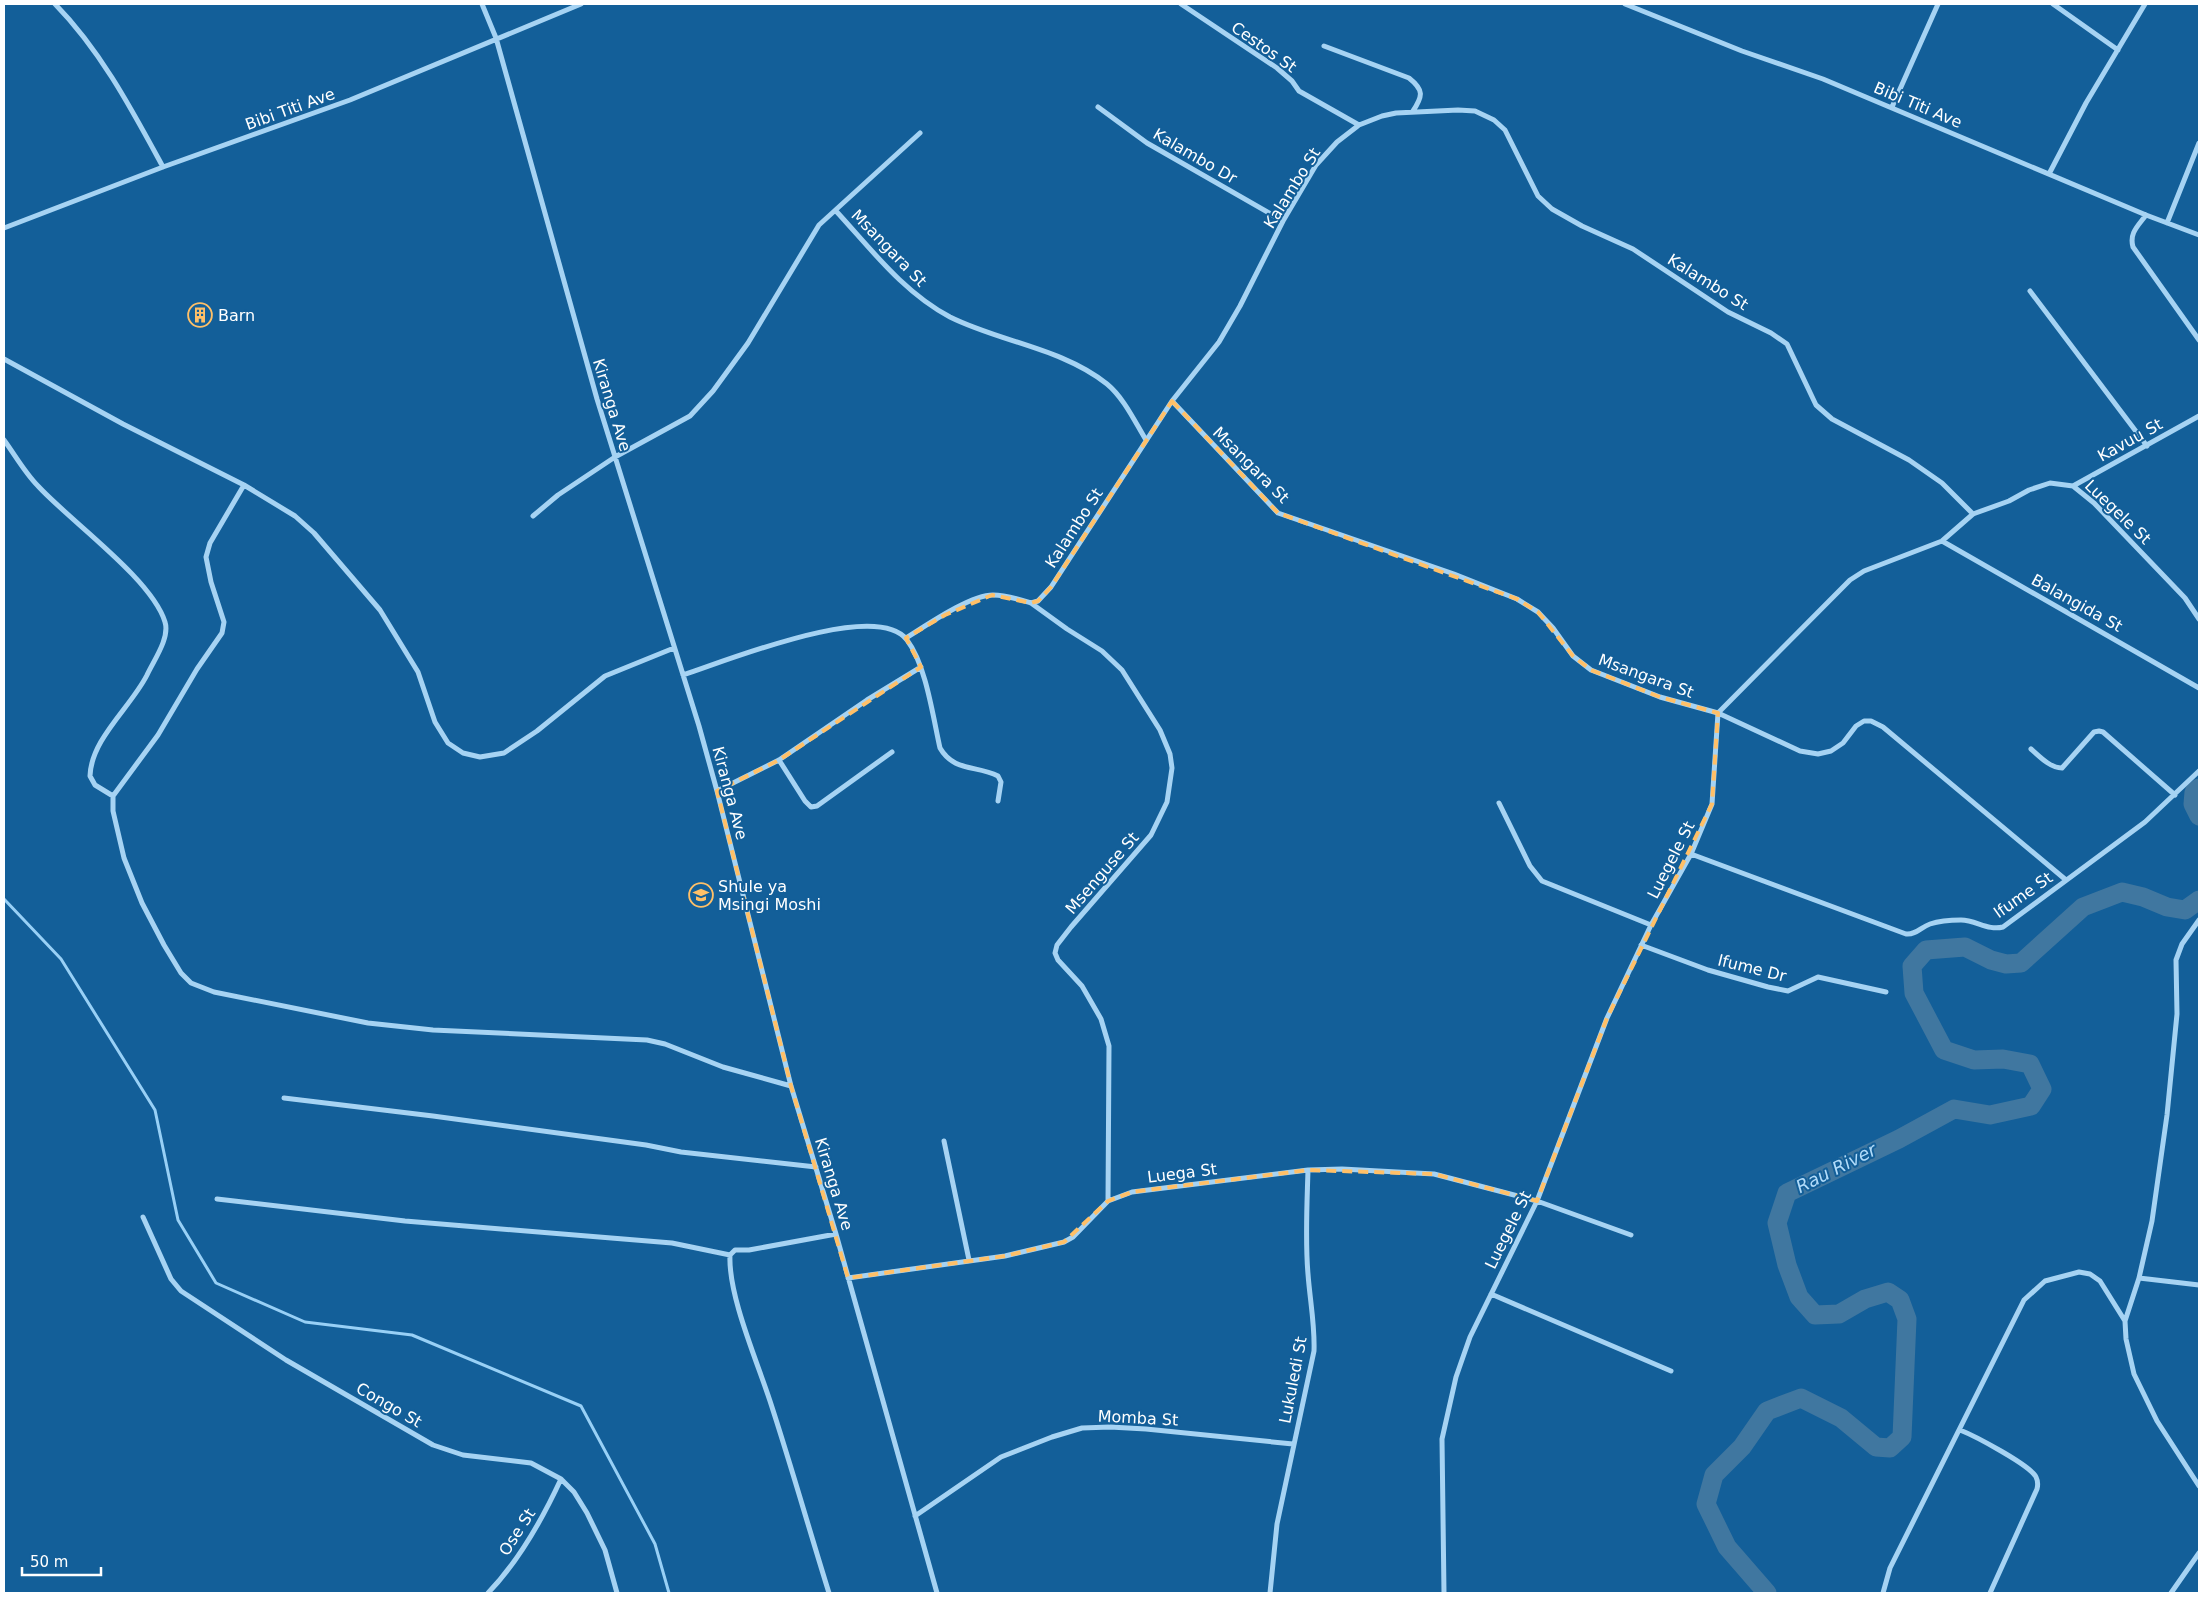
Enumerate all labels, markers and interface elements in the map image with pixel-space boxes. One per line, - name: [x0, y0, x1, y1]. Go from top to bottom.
- street label: Cestos St: [1228, 18, 1300, 76]
- street label: Bibi Titi Ave: [1871, 78, 1965, 132]
- street label: Bibi Titi Ave: [243, 84, 337, 134]
- street label: Kalambo Dr: [1150, 124, 1241, 188]
- street label: Kalambo St: [1260, 144, 1324, 232]
- street label: Msangara St: [847, 205, 931, 291]
- street label: Kalambo St: [1664, 250, 1752, 314]
- building icon: Barn: [187, 302, 213, 328]
- place label: Barn: [218, 306, 255, 325]
- street label: Kiranga Ave: [589, 356, 635, 454]
- street label: Kavuu St: [2094, 414, 2166, 466]
- street label: Msangara St: [1209, 423, 1293, 507]
- street label: Luegele St: [2081, 476, 2155, 548]
- street label: Kalambo St: [1041, 485, 1107, 571]
- street label: Balangida St: [2028, 570, 2126, 636]
- street label: Msangara St: [1596, 650, 1696, 702]
- street label: Kiranga Ave: [708, 744, 752, 842]
- street label: Luegele St: [1643, 818, 1699, 902]
- street label: Msenguse St: [1061, 828, 1143, 918]
- street label: Ifume St: [1990, 868, 2056, 922]
- place label: Shule ya Msingi Moshi: [718, 877, 821, 914]
- school or university icon: Shule ya Msingi Moshi: [688, 882, 714, 908]
- street label: Ifume Dr: [1716, 950, 1789, 986]
- street label: Kiranga Ave: [811, 1135, 857, 1233]
- water label: Rau River: [1792, 1138, 1881, 1197]
- street label: Luega St: [1146, 1159, 1218, 1187]
- street label: Luegele St: [1481, 1188, 1535, 1272]
- street label: Lukuledi St: [1275, 1335, 1311, 1425]
- street label: Congo St: [353, 1379, 425, 1431]
- street label: Momba St: [1097, 1406, 1179, 1430]
- street label: Ose St: [495, 1505, 539, 1559]
- scale bar: [22, 1544, 101, 1576]
- text: 50 m: [30, 1553, 68, 1571]

